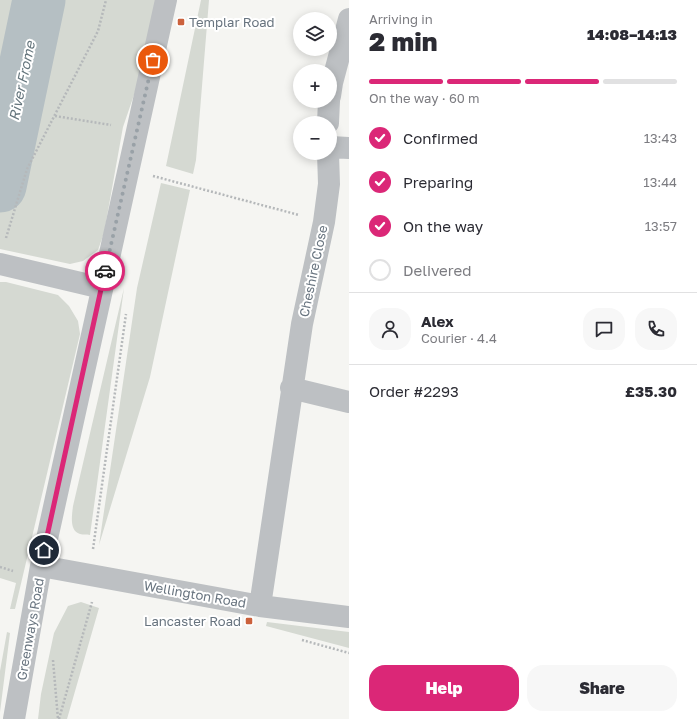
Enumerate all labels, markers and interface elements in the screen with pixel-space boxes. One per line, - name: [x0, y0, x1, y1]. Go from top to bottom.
- text: Arriving in: [369, 11, 433, 27]
- map controls: [293, 12, 337, 160]
- button: layers: [293, 12, 337, 56]
- place label: Templar Road: [189, 14, 275, 30]
- marker: Templar Road: [176, 17, 186, 27]
- text: 14:08–14:13: [587, 25, 677, 43]
- text: 2 min: [369, 26, 437, 57]
- water label: River Frome: [5, 39, 38, 122]
- pin: [136, 43, 170, 77]
- icon: bag: [142, 49, 164, 71]
- button: +: [293, 64, 337, 108]
- text: On the way · 60 m: [369, 90, 480, 106]
- button: −: [293, 116, 337, 160]
- icon: check: [369, 127, 391, 149]
- text: Confirmed: [403, 129, 478, 147]
- text: 13:43: [644, 130, 677, 146]
- icon: check: [369, 171, 391, 193]
- text: Preparing: [403, 173, 473, 191]
- text: 13:44: [643, 174, 677, 190]
- icon: check: [369, 215, 391, 237]
- text: On the way: [403, 217, 483, 235]
- text: 13:57: [645, 218, 677, 234]
- street label: Cheshire Close: [295, 224, 331, 318]
- courier: [85, 251, 125, 291]
- icon: car: [94, 260, 116, 282]
- text: Delivered: [403, 261, 471, 279]
- button: person: [369, 308, 411, 350]
- button: chat: [583, 308, 625, 350]
- button: phone: [635, 308, 677, 350]
- text: Alex: [421, 312, 454, 330]
- text: Courier · 4.4: [421, 330, 497, 346]
- text: Order #2293: [369, 382, 459, 400]
- text: £35.30: [625, 382, 677, 400]
- pin: [27, 533, 61, 567]
- icon: home: [33, 539, 55, 561]
- street label: Greenways Road: [13, 577, 47, 681]
- street label: Wellington Road: [143, 577, 247, 611]
- place label: Lancaster Road: [144, 613, 241, 629]
- marker: Lancaster Road: [244, 616, 254, 626]
- button: Help: [369, 665, 519, 711]
- button: Share: [527, 665, 677, 711]

